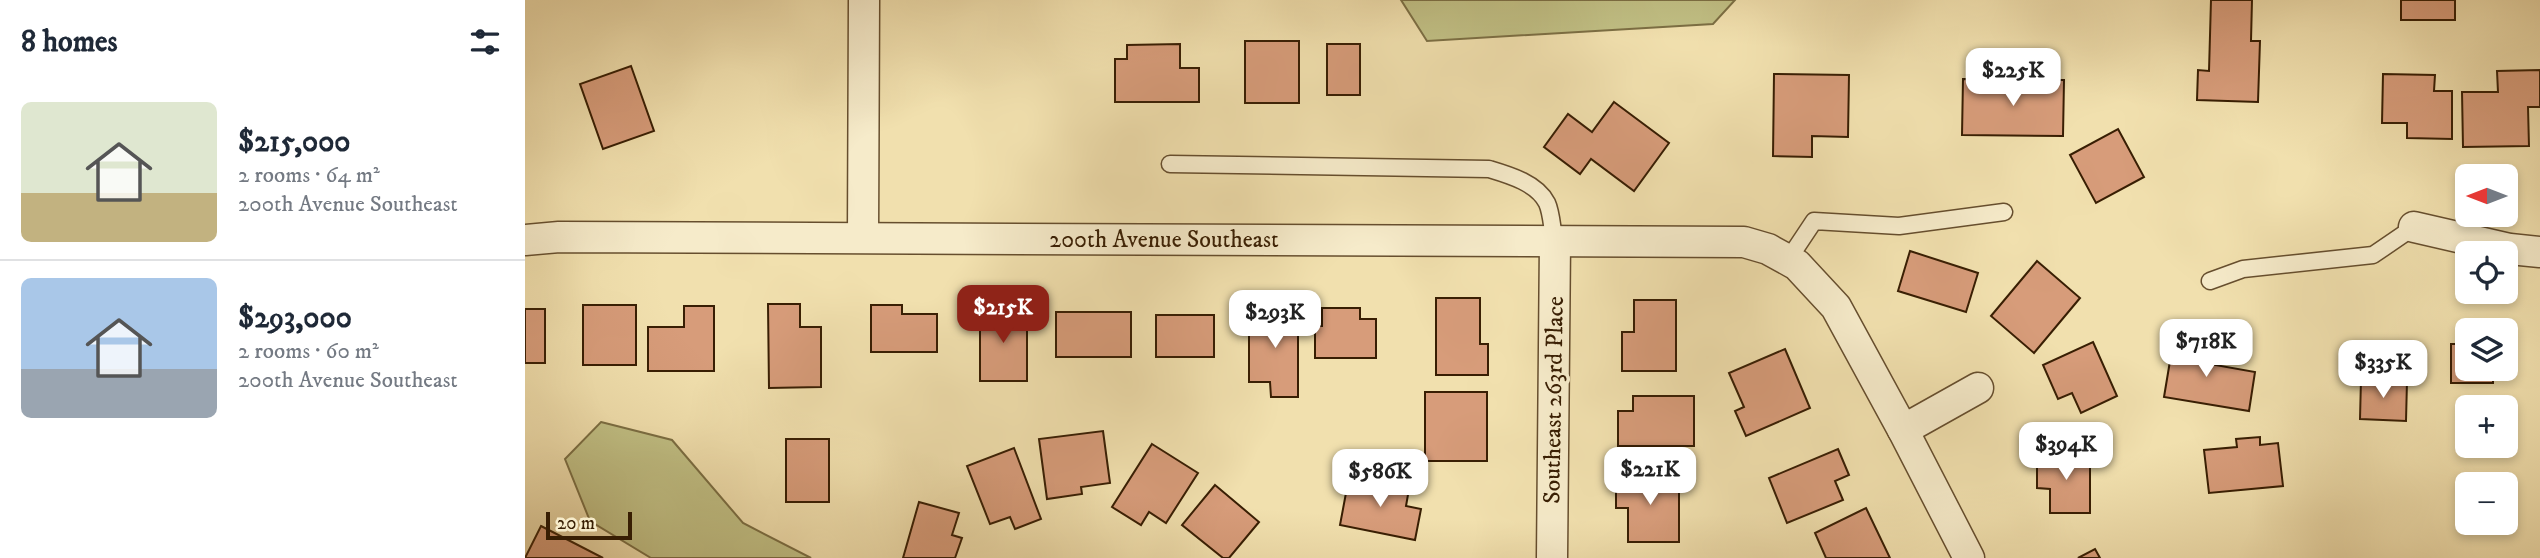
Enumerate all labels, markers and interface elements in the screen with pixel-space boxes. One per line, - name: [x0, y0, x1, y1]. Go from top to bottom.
- icon: filters: [466, 23, 504, 61]
- text: 8 homes: [21, 24, 118, 61]
- pin: $225K: [1964, 48, 2062, 108]
- text: $225K: [1982, 56, 2044, 85]
- text: $215,000: [238, 124, 350, 161]
- icon: home: [77, 130, 161, 214]
- text: 2 rooms · 64 m²: [238, 161, 380, 190]
- north arrow: [2455, 164, 2518, 228]
- map controls: [2455, 164, 2518, 535]
- text: 200th Avenue Southeast: [238, 190, 458, 219]
- street label: 200th Avenue Southeast: [1049, 225, 1279, 255]
- button: locate: [2455, 241, 2518, 304]
- pin: $215K: [954, 286, 1052, 345]
- pin: $293K: [1226, 290, 1324, 350]
- text: $215K: [973, 293, 1033, 322]
- street label: Southeast 263rd Place: [1537, 296, 1571, 504]
- text: $293K: [1245, 298, 1305, 327]
- text: $293,000: [238, 300, 352, 337]
- icon: home: [77, 306, 161, 390]
- button: layers: [2455, 318, 2518, 381]
- pin: $718K: [2157, 320, 2255, 379]
- text: $718K: [2176, 327, 2236, 356]
- text: 2 rooms · 60 m²: [238, 337, 379, 366]
- pin: $335K: [2334, 340, 2432, 400]
- text: $335K: [2354, 348, 2412, 377]
- text: 200th Avenue Southeast: [238, 366, 458, 395]
- button: +: [2455, 395, 2518, 458]
- pin: $394K: [2017, 422, 2115, 482]
- text: $394K: [2035, 430, 2097, 459]
- pin: $221K: [1601, 448, 1699, 507]
- pin: $586K: [1331, 449, 1429, 509]
- text: $221K: [1620, 455, 1680, 484]
- text: $586K: [1348, 457, 1412, 486]
- button: −: [2455, 472, 2518, 535]
- scale bar: [546, 509, 632, 541]
- text: 20 m: [557, 512, 595, 535]

